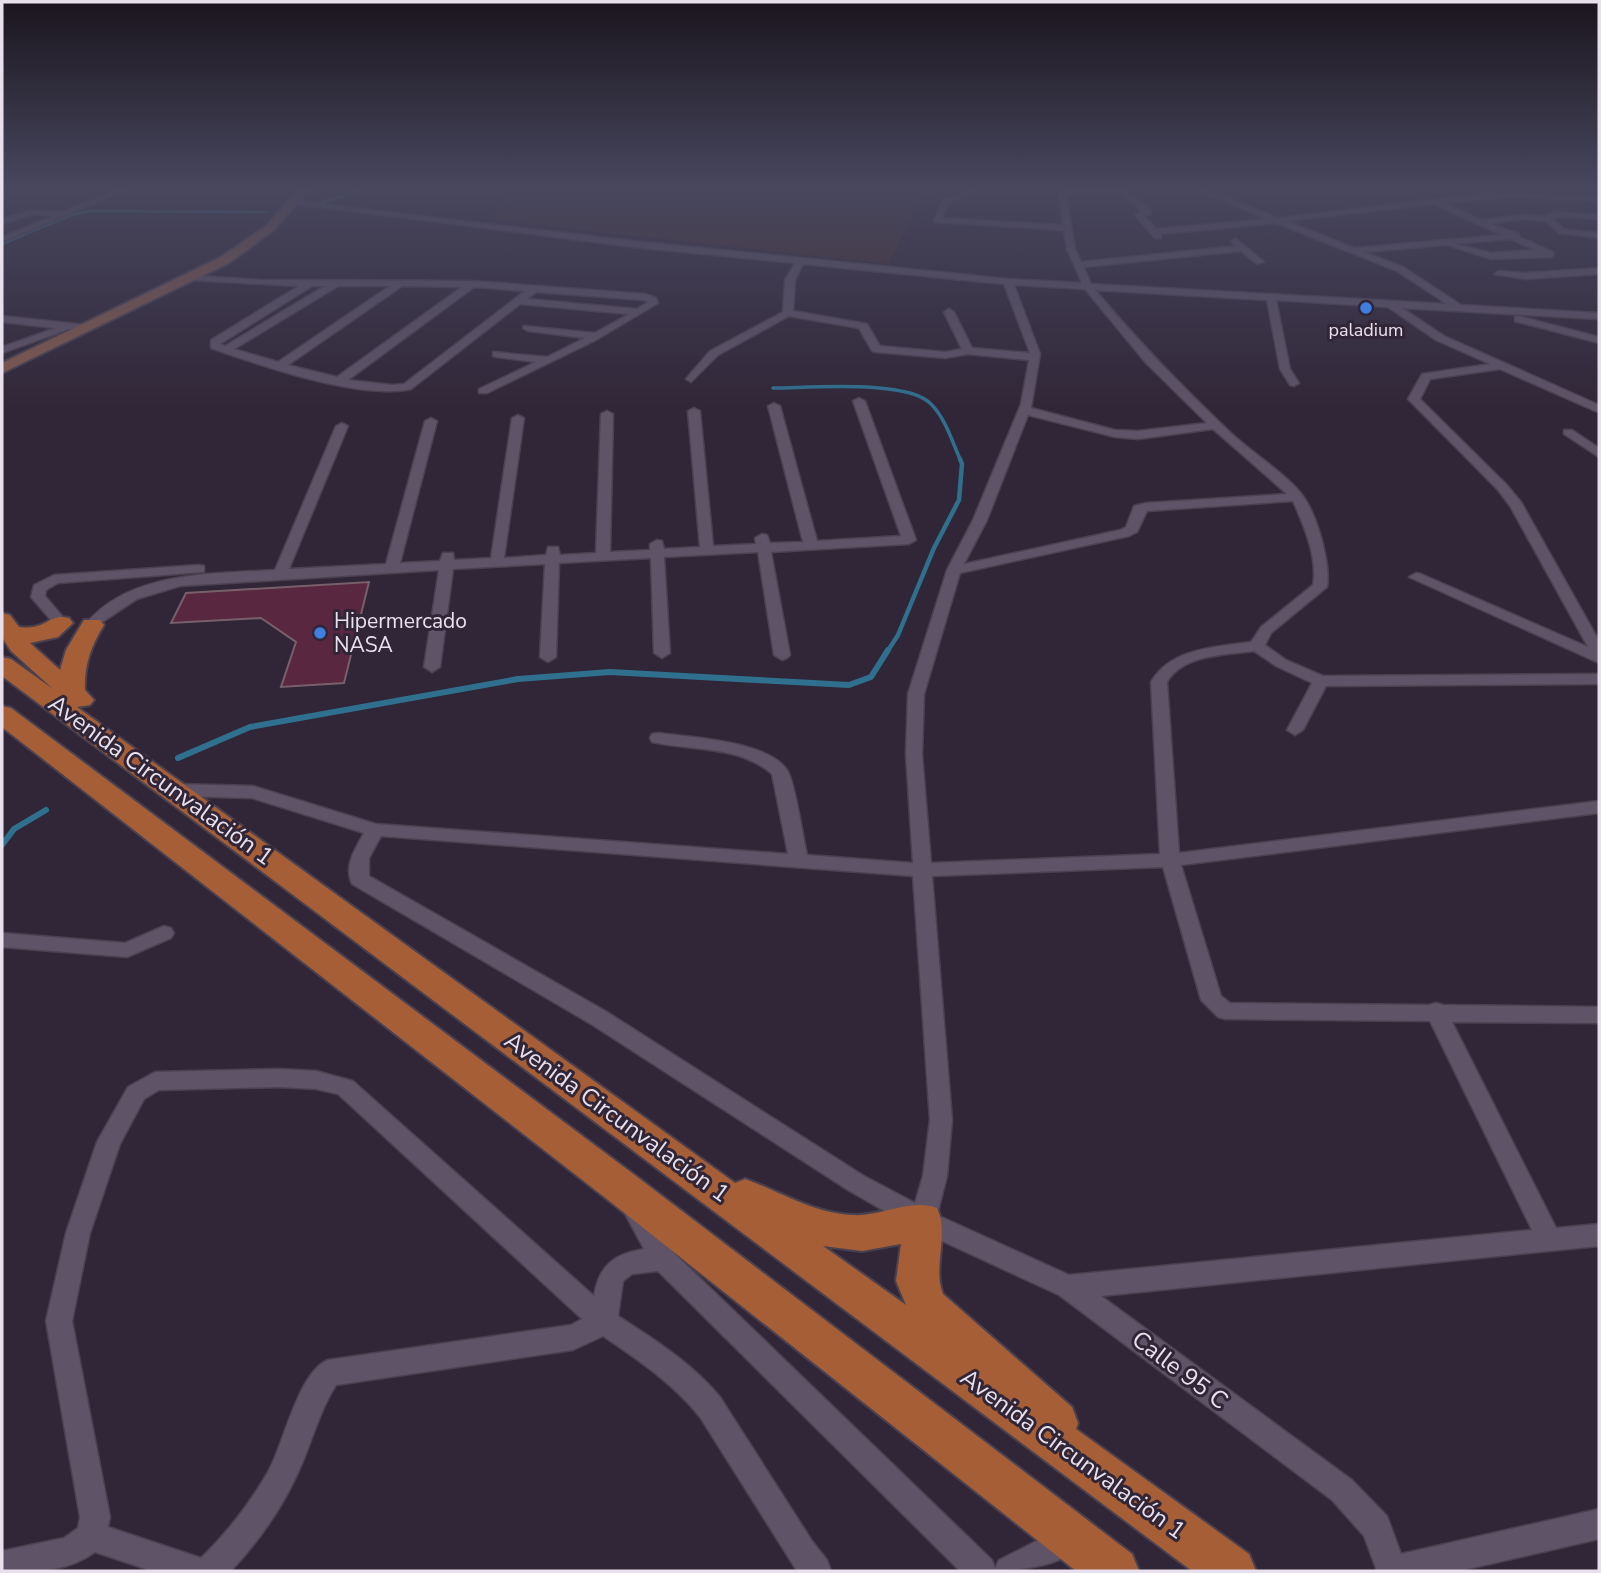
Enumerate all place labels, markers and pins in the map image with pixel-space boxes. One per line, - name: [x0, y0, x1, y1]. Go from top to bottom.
- marker: paladium: [1358, 300, 1374, 316]
- place label: paladium: [1328, 318, 1404, 342]
- place label: Hipermercado NASA: [334, 607, 467, 659]
- marker: Hipermercado NASA: [312, 625, 328, 641]

